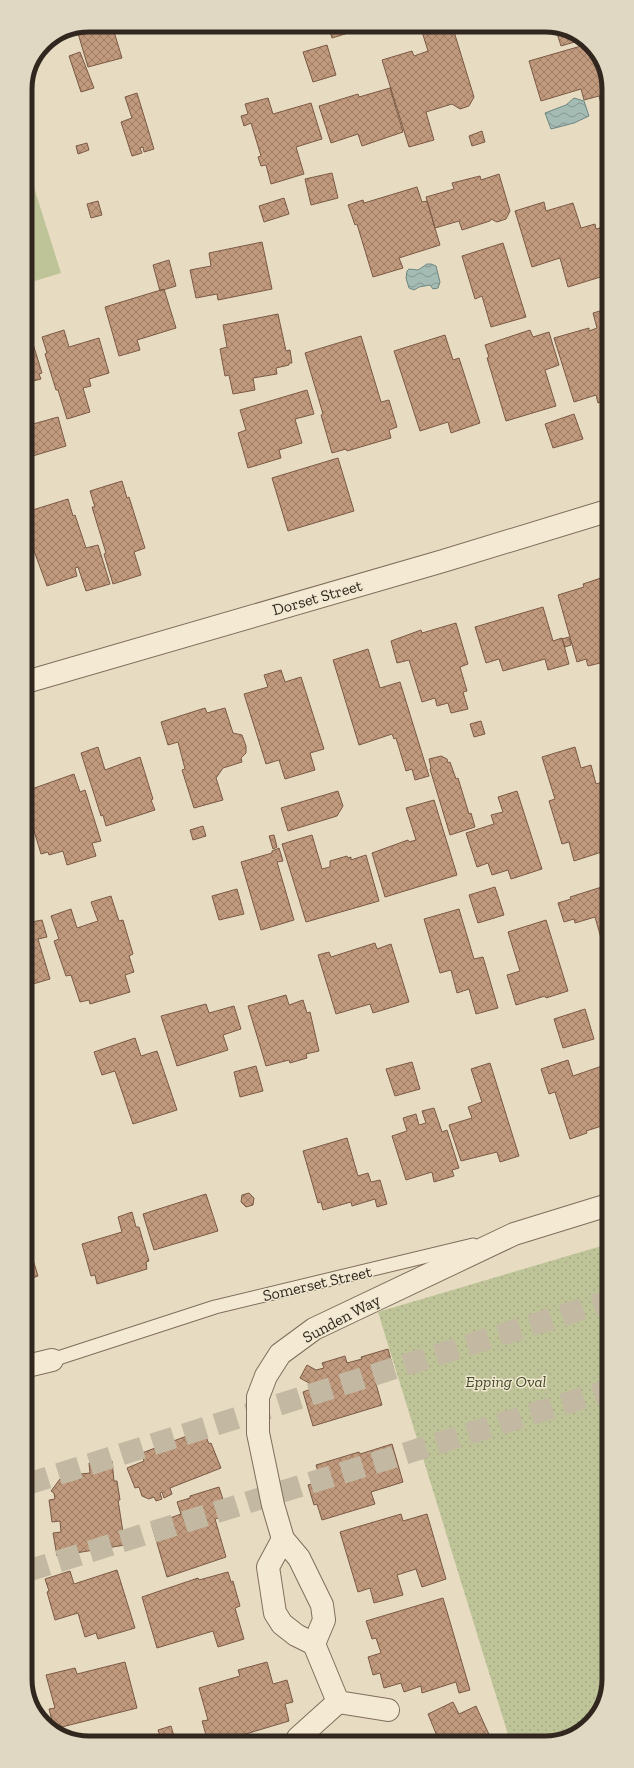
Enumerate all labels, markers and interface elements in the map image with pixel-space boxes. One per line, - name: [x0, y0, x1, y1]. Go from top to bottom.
- street label: Dorset Street: [270, 576, 364, 619]
- street label: Somerset Street: [261, 1262, 373, 1305]
- street label: Sunden Way: [299, 1290, 384, 1347]
- park label: Epping Oval: [466, 1372, 547, 1391]

